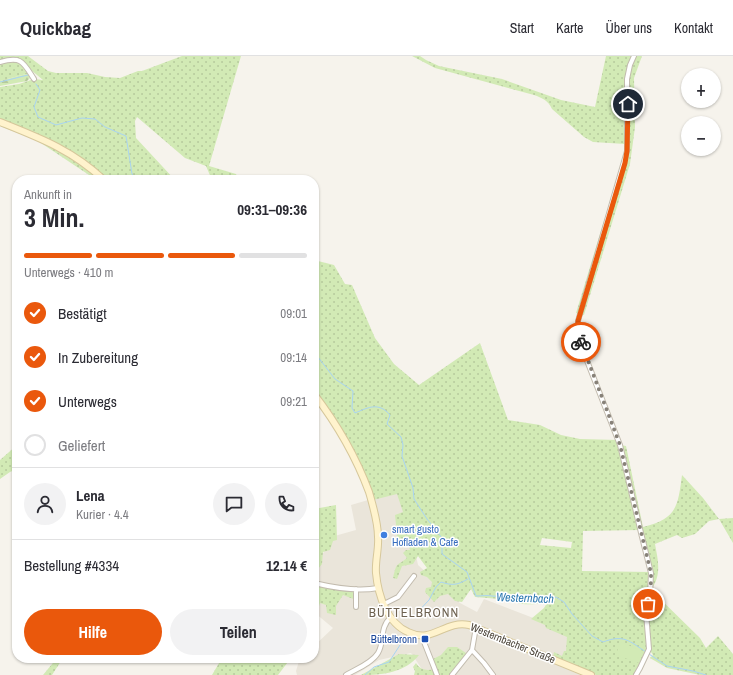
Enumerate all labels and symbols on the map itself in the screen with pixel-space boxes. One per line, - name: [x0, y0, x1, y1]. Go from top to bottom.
- pin: [611, 87, 645, 121]
- courier: [561, 322, 601, 362]
- place label: smart gusto Hofladen & Cafe: [392, 522, 458, 549]
- marker: smart gusto Hofladen & Cafe: [379, 530, 389, 540]
- pin: [631, 587, 665, 621]
- water label: Westernbach: [496, 589, 554, 607]
- district label: BÜTTELBRONN: [369, 604, 459, 621]
- street label: Westernbacher Straße: [468, 620, 558, 666]
- place label: Büttelbronn: [371, 632, 417, 646]
- marker: Büttelbronn: [420, 634, 430, 644]

